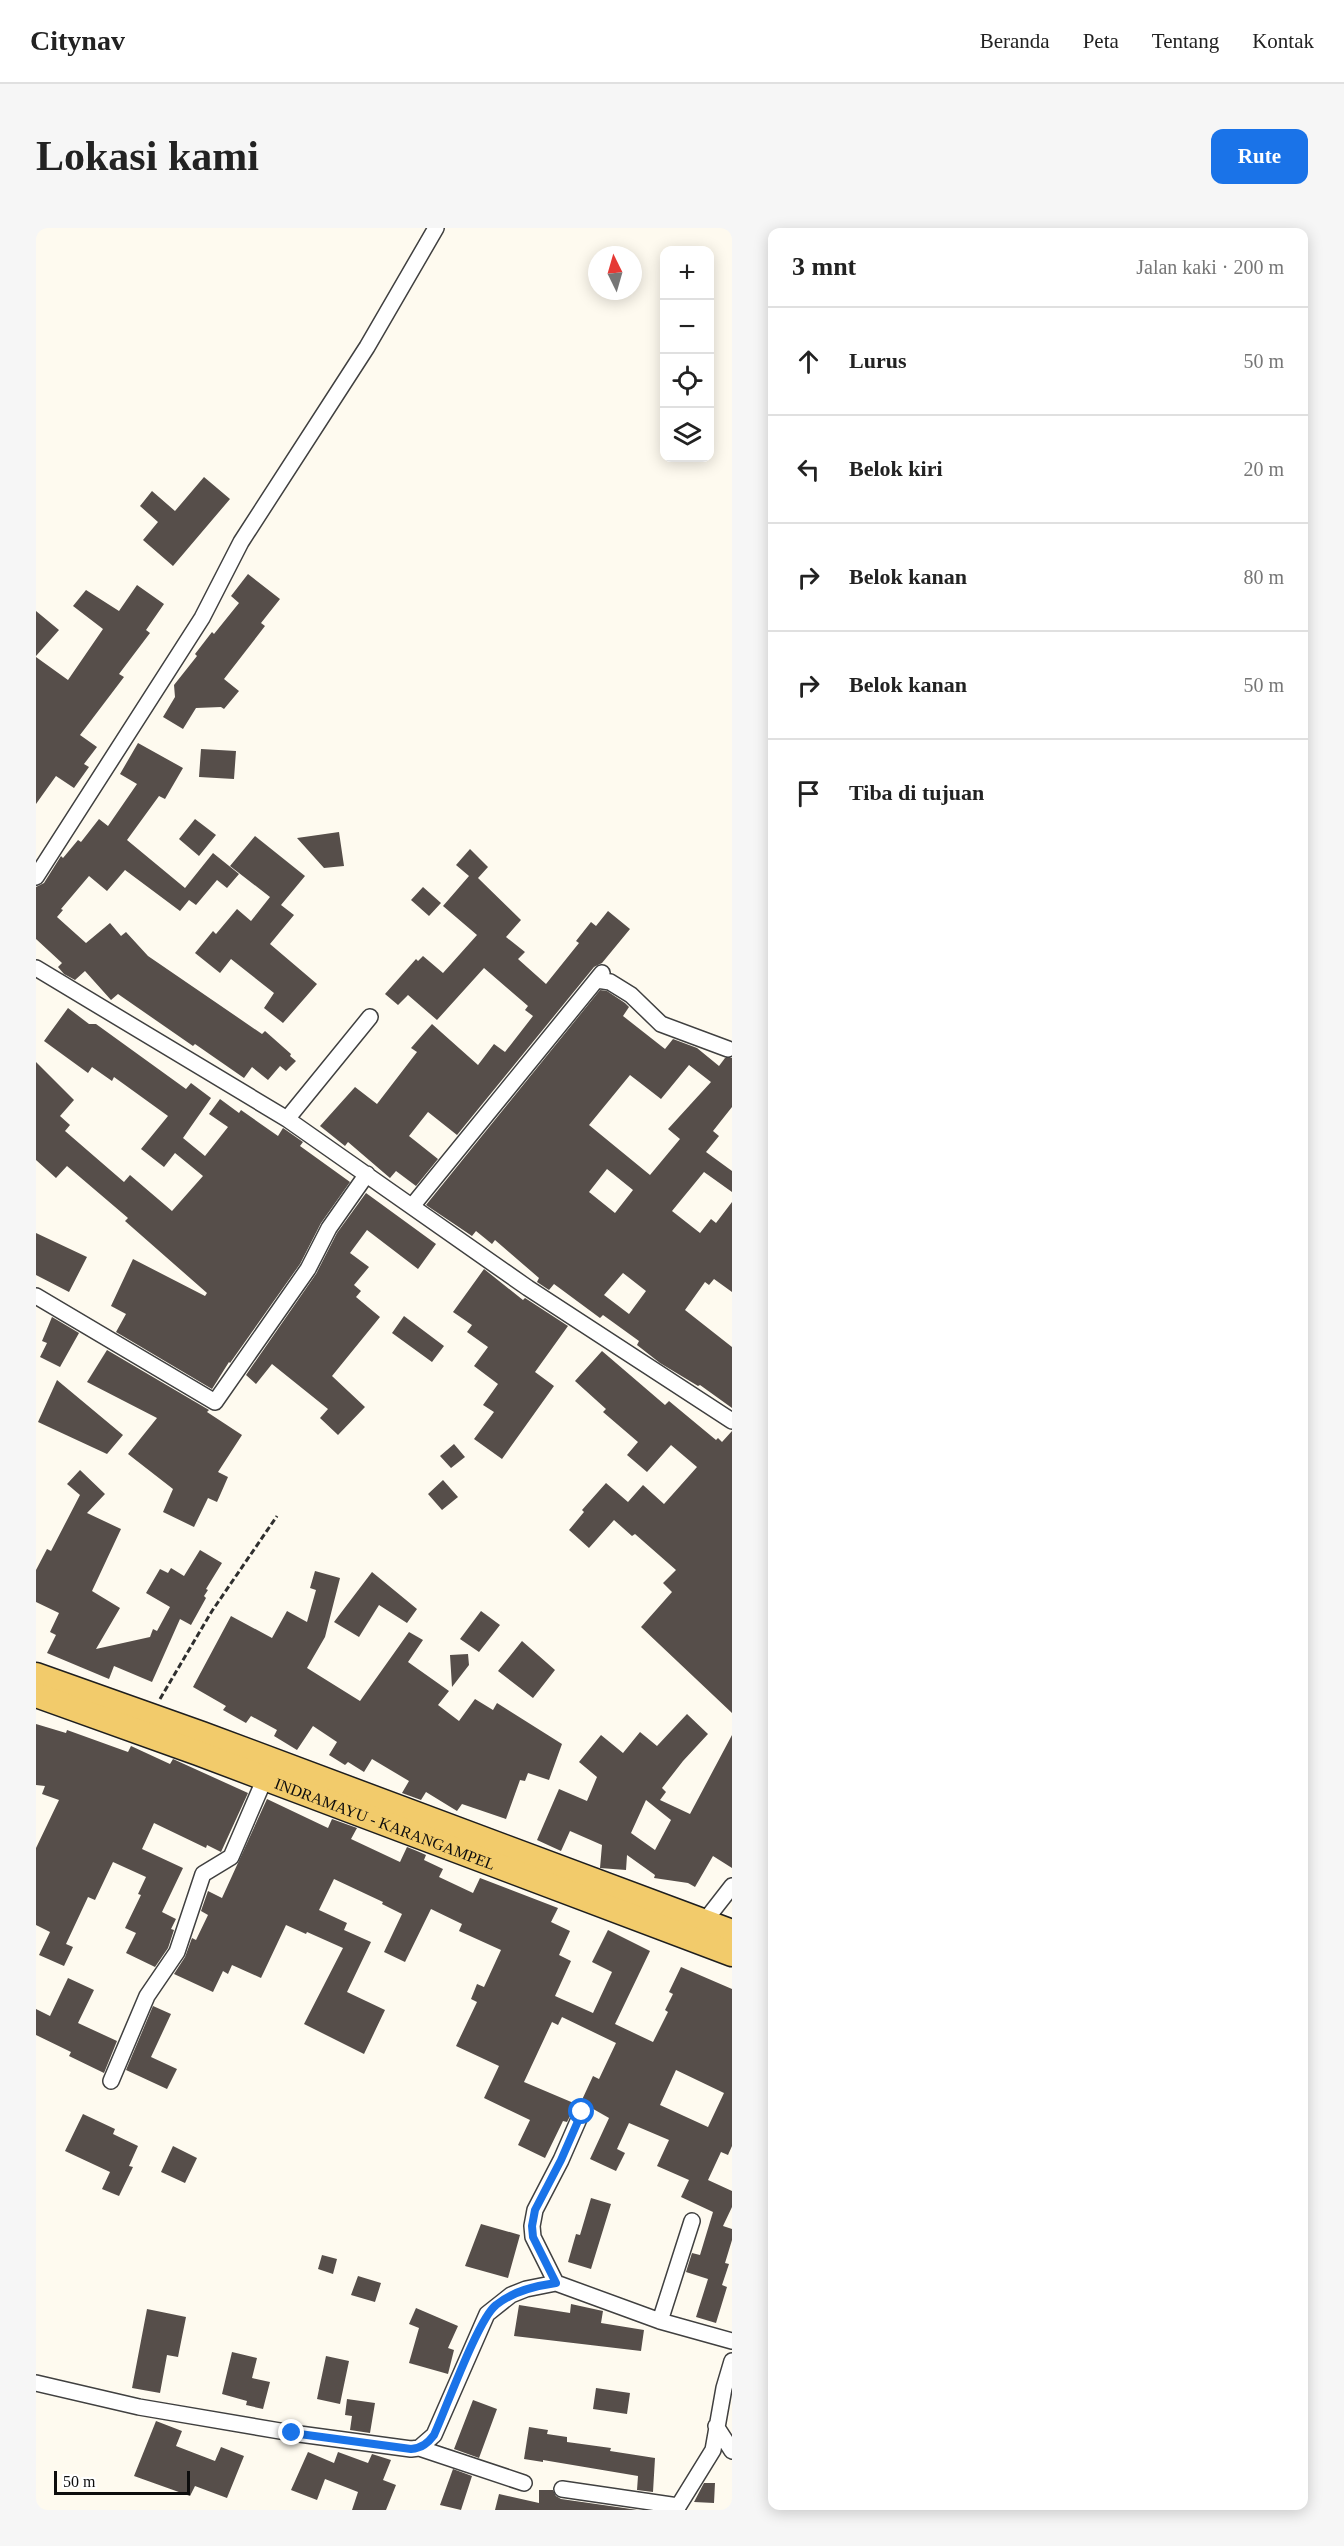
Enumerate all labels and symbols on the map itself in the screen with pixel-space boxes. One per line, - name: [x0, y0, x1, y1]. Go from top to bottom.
- north arrow: [588, 246, 642, 300]
- street label: INDRAMAYU - KARANGAMPEL: [272, 1775, 498, 1873]
- route start: [568, 2098, 594, 2124]
- route end: [278, 2419, 304, 2445]
- scale bar: [54, 2468, 190, 2496]

